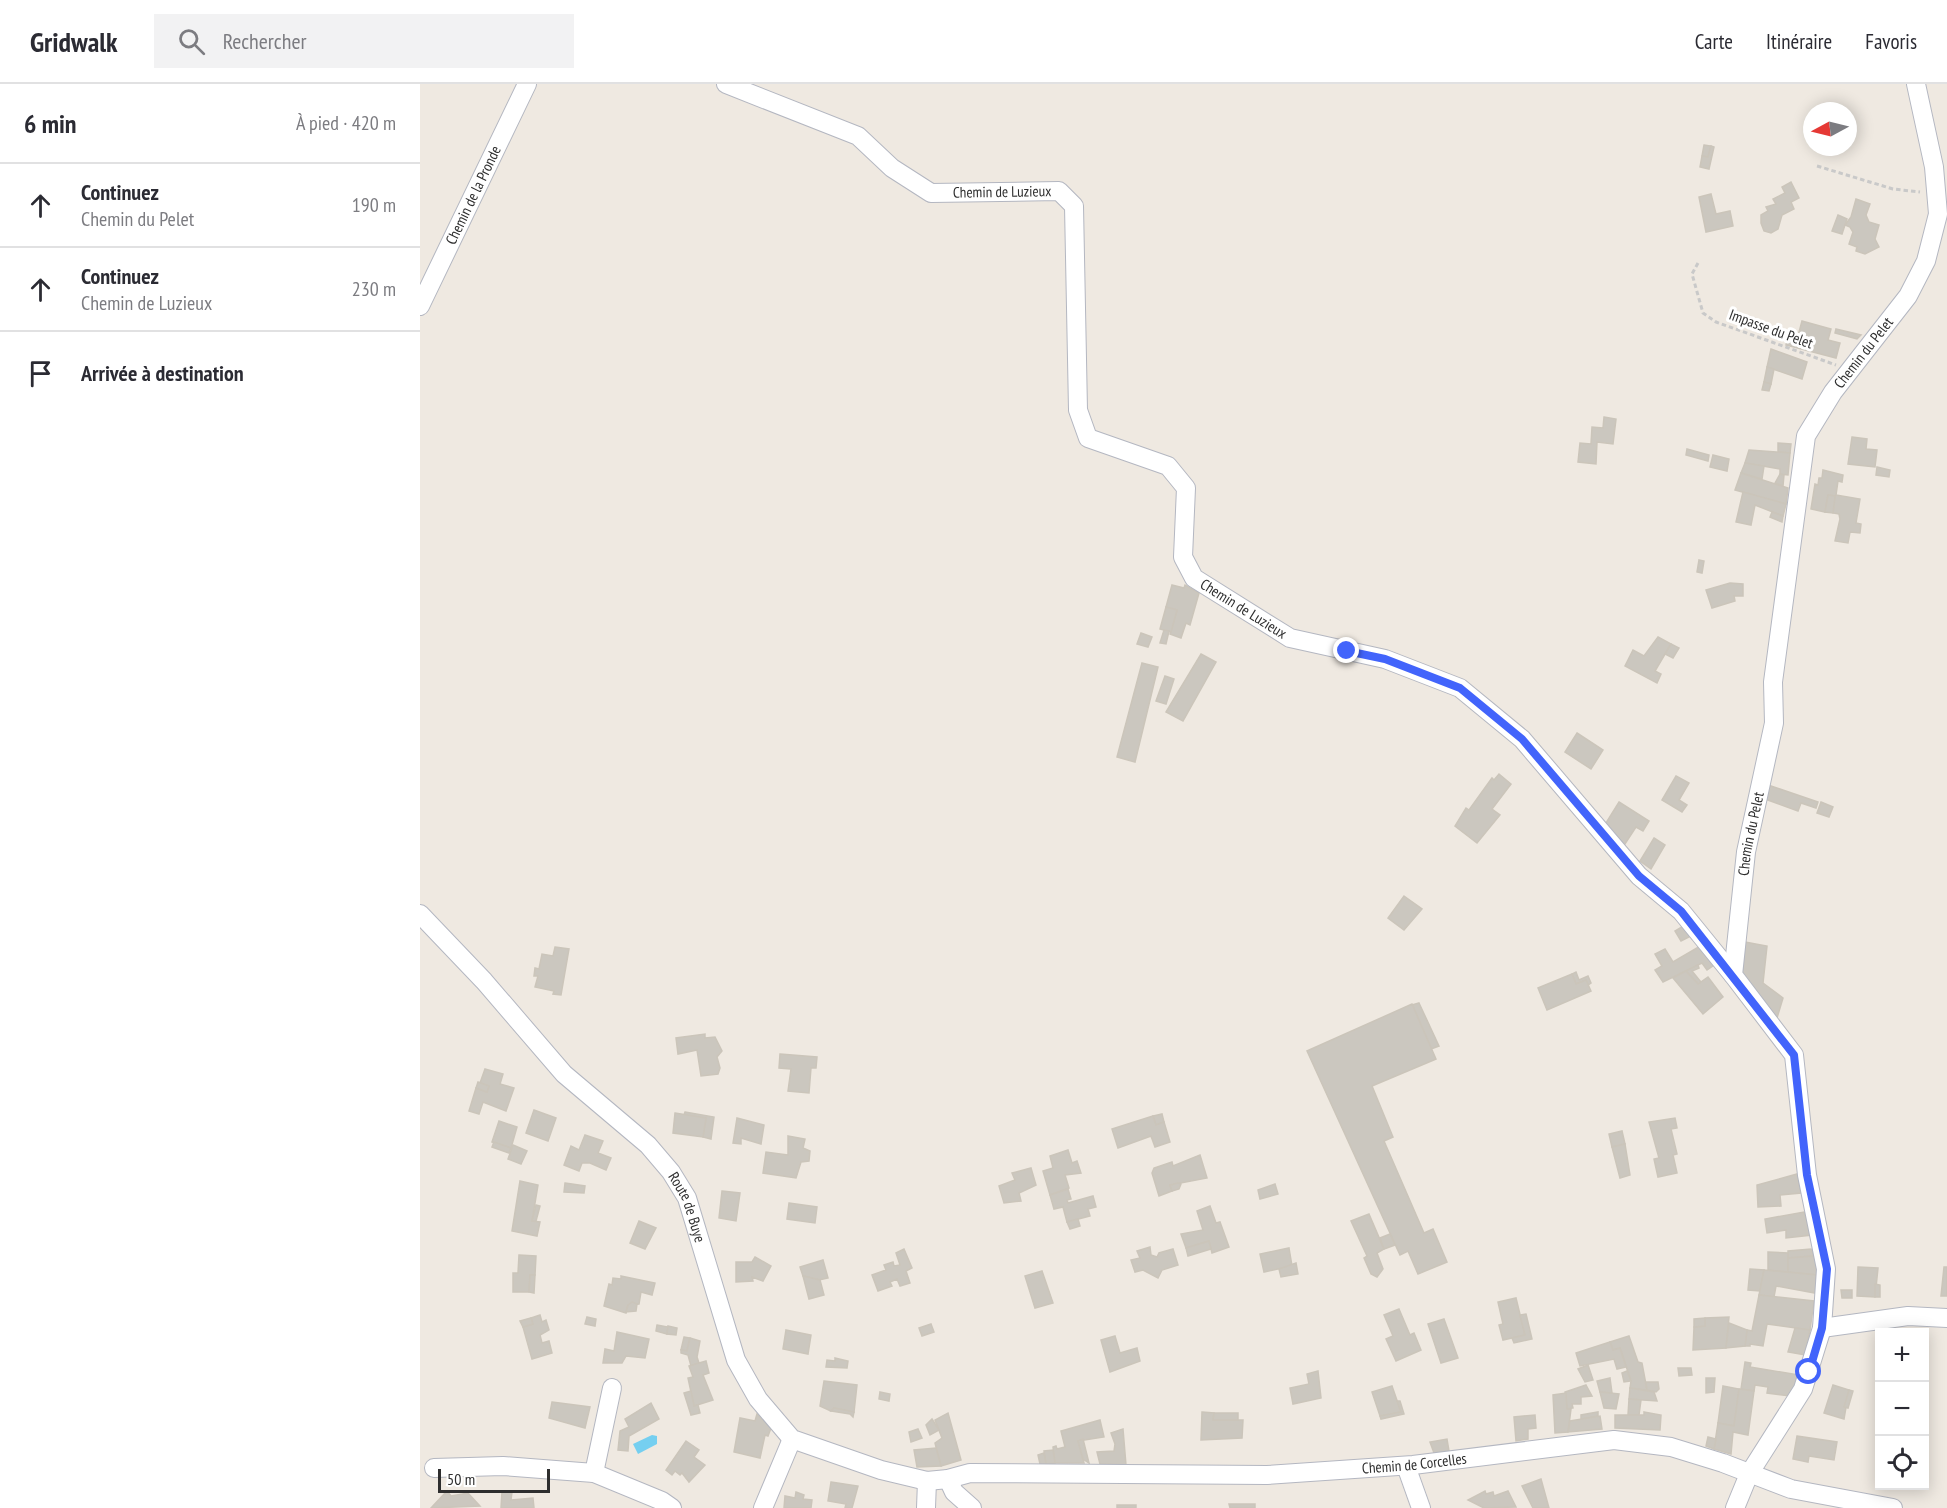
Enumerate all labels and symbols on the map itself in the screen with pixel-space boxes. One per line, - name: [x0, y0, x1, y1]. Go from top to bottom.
- north arrow: [1803, 102, 1857, 156]
- street label: Chemin de la Pronde: [441, 142, 505, 247]
- street label: Chemin de Luzieux: [953, 181, 1051, 202]
- street label: Impasse du Pelet: [1727, 305, 1816, 352]
- street label: Chemin du Pelet: [1830, 313, 1897, 392]
- street label: Chemin de Luzieux: [1197, 574, 1290, 643]
- route end: [1333, 637, 1359, 663]
- street label: Chemin du Pelet: [1734, 790, 1768, 877]
- street label: Route de Buye: [664, 1168, 710, 1245]
- route start: [1795, 1358, 1821, 1384]
- street label: Chemin de Corcelles: [1361, 1448, 1468, 1477]
- scale bar: [438, 1466, 550, 1494]

